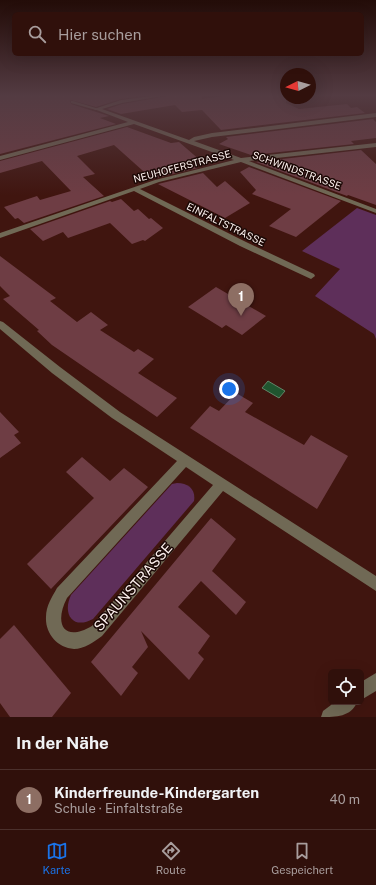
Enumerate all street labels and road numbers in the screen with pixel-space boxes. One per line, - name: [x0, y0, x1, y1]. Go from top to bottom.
- street label: NEUHOFERSTRASSE: [132, 147, 232, 185]
- street label: SCHWINDSTRASSE: [251, 148, 343, 192]
- street label: EINFALTSTRASSE: [185, 200, 267, 248]
- street label: SPAUNSTRASSE: [90, 540, 176, 634]

